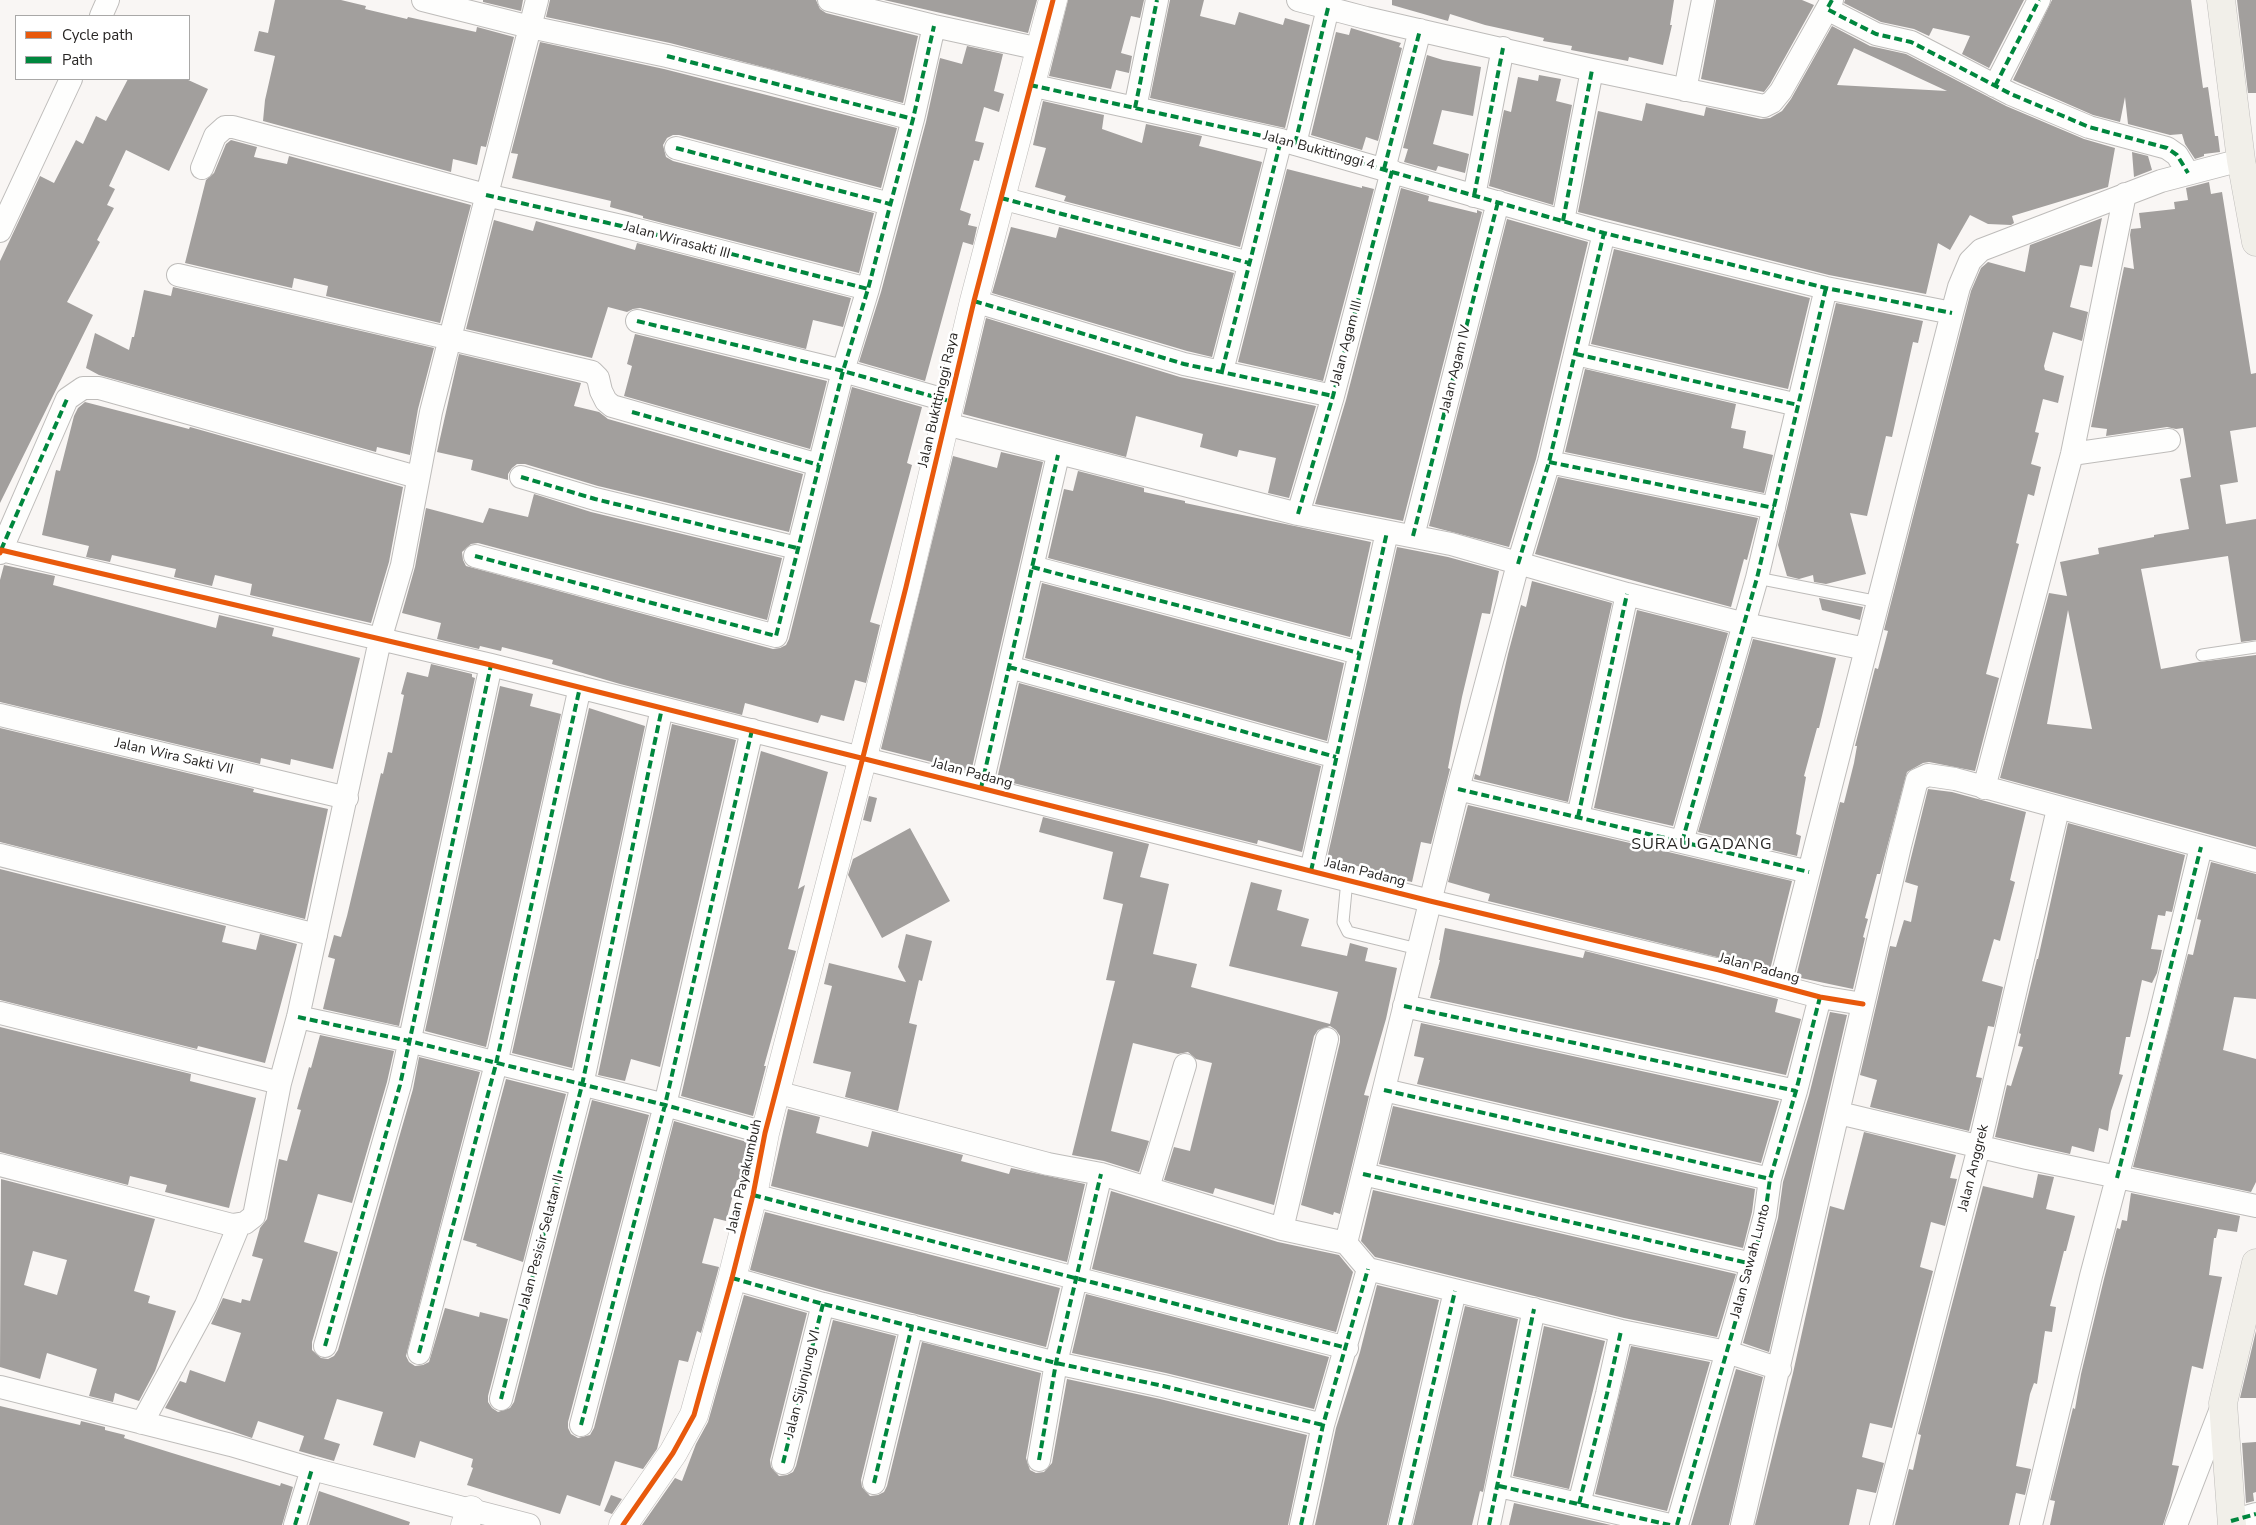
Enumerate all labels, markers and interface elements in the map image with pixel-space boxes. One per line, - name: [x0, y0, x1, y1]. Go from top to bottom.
- legend: [15, 15, 190, 80]
- text: Cycle path: [62, 25, 133, 45]
- text: Path: [62, 50, 93, 70]
- street label: Jalan Bukittinggi 4: [1261, 128, 1377, 174]
- street label: Jalan Wirasakti III: [622, 219, 732, 263]
- street label: Jalan Agam III: [1328, 299, 1366, 387]
- street label: Jalan Agam IV: [1437, 323, 1475, 415]
- street label: Jalan Bukittinggi Raya: [915, 331, 963, 469]
- street label: Jalan Wira Sakti VII: [113, 735, 235, 779]
- street label: Jalan Padang: [930, 755, 1014, 793]
- district label: SURAU GADANG: [1630, 835, 1774, 855]
- street label: Jalan Padang: [1323, 855, 1407, 891]
- street label: Jalan Padang: [1717, 950, 1801, 988]
- street label: Jalan Payakumbuh: [724, 1117, 766, 1235]
- street label: Jalan Anggrek: [1955, 1123, 1993, 1213]
- street label: Jalan Pesisir Selatan II: [516, 1173, 568, 1311]
- street label: Jalan Sawah Lunto: [1728, 1202, 1774, 1320]
- street label: Jalan Sijunjung VI: [782, 1329, 824, 1439]

